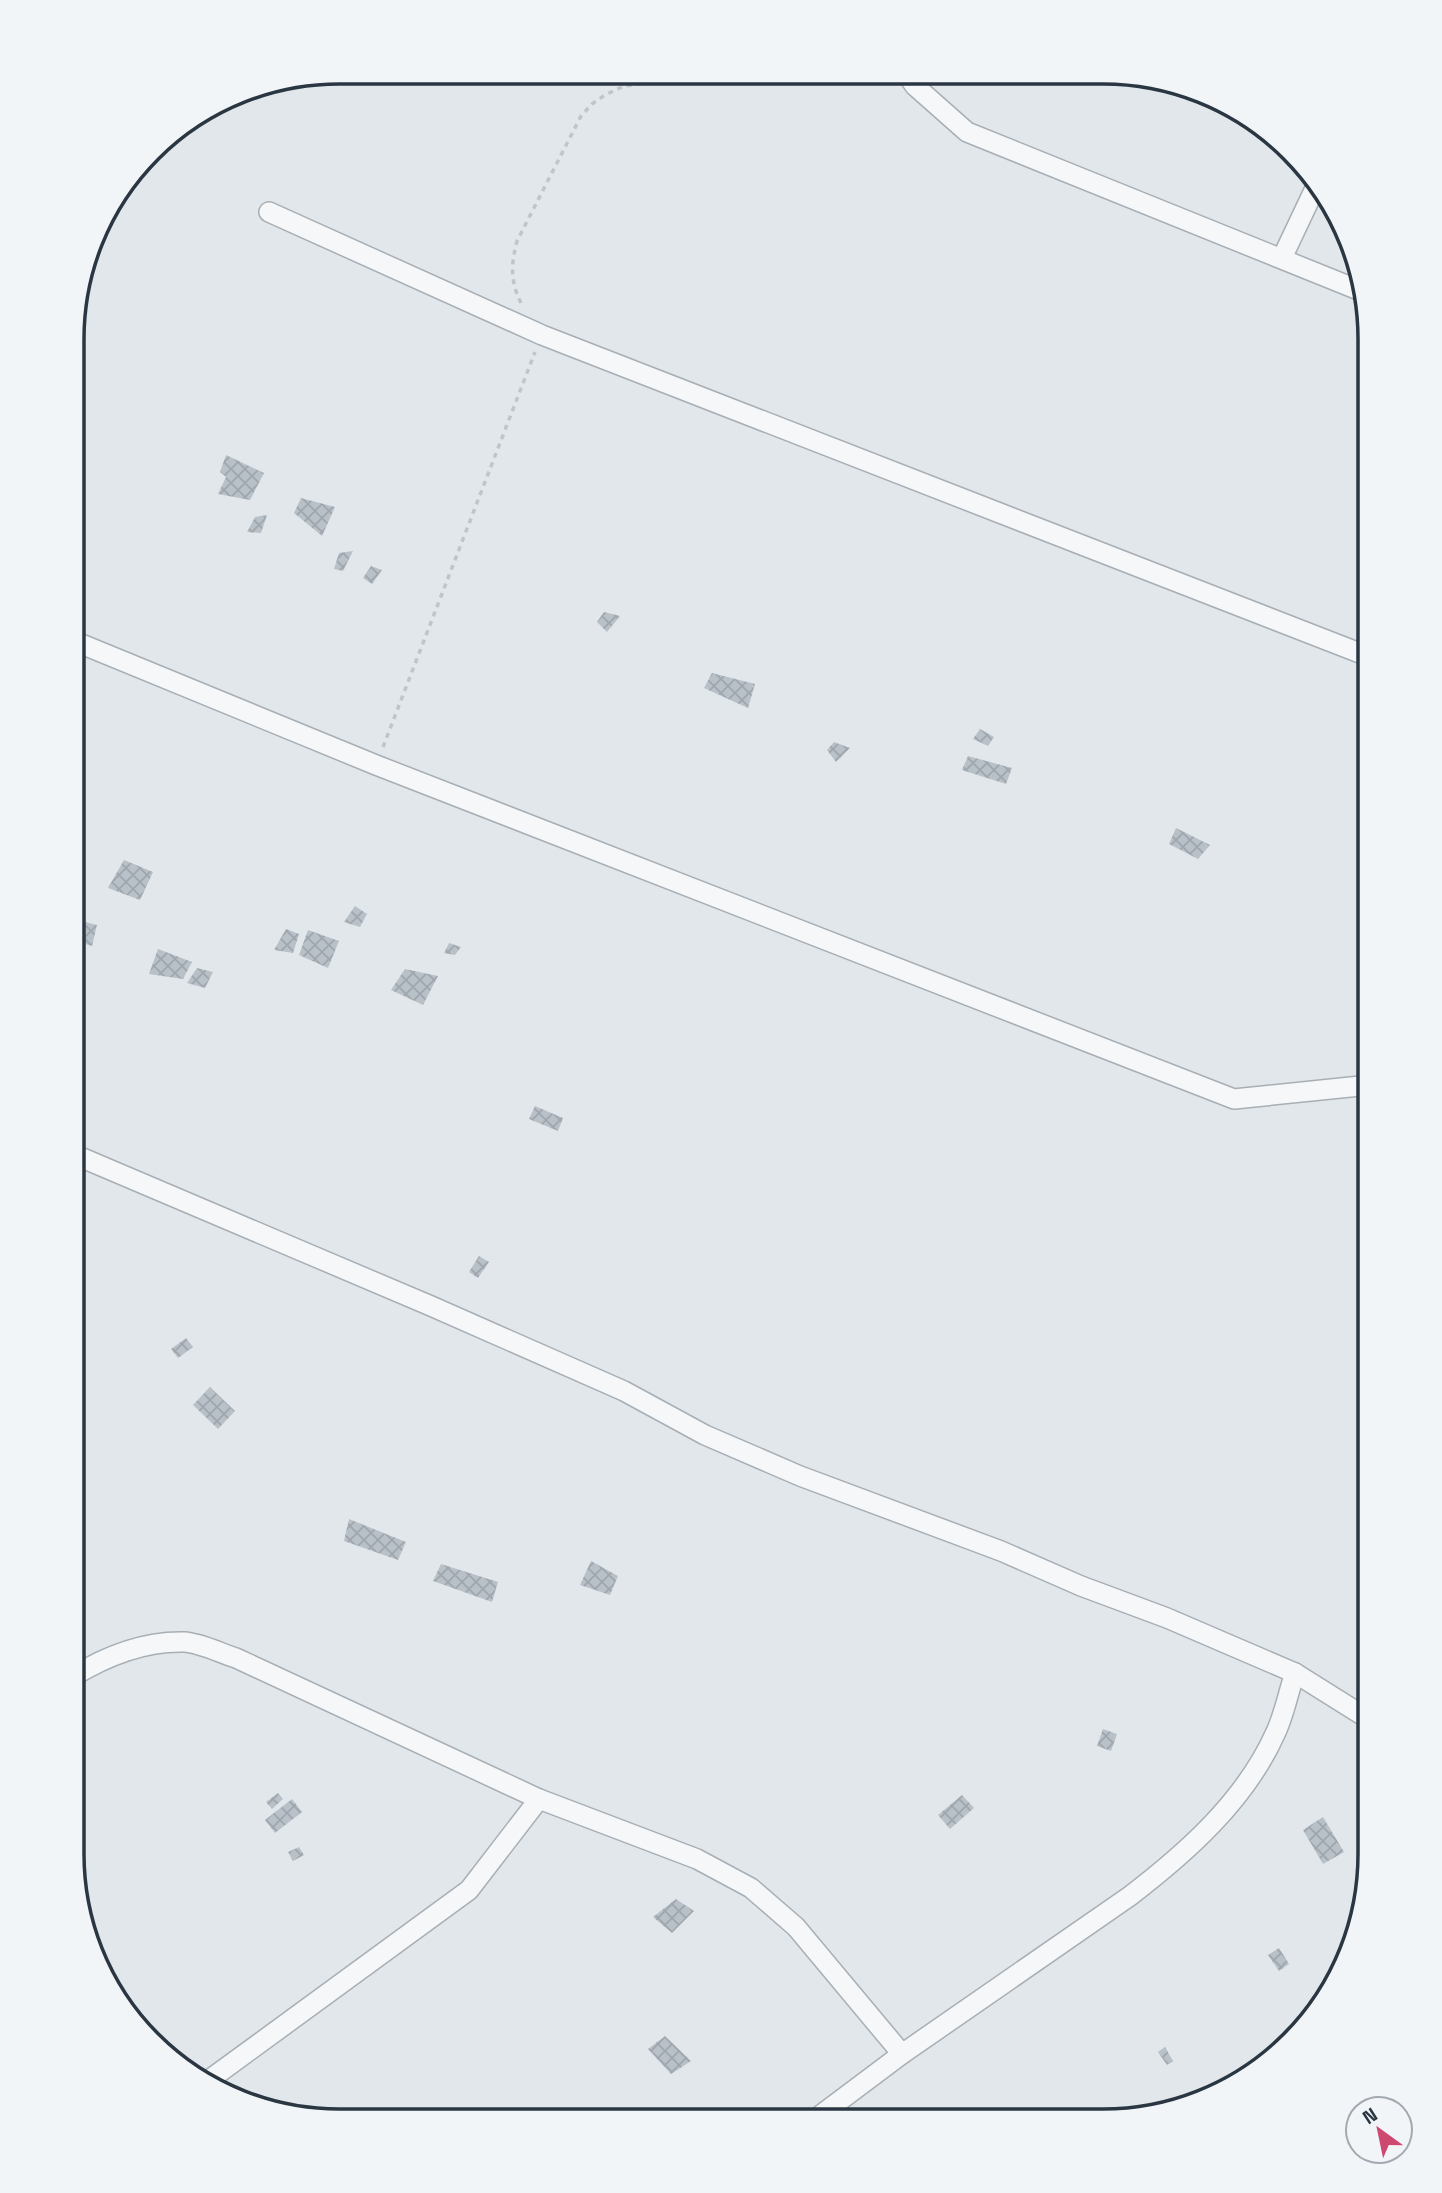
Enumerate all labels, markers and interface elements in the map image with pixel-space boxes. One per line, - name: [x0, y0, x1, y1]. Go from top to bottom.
- north arrow: [1344, 2095, 1414, 2165]
- text: N: [1358, 2102, 1382, 2130]

